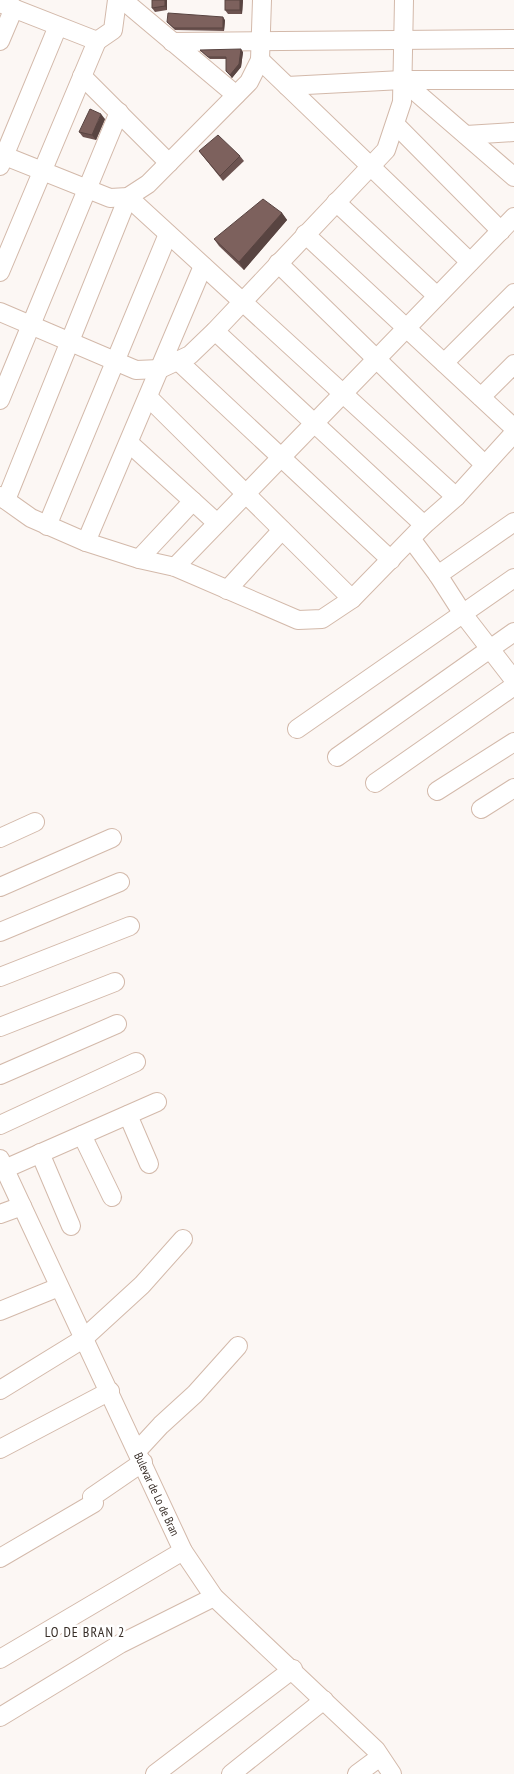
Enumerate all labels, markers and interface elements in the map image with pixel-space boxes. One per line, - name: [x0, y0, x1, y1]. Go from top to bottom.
- street label: Bulevar de Lo de Bran: [131, 1450, 183, 1538]
- district label: LO DE BRAN 2: [45, 1623, 125, 1641]

